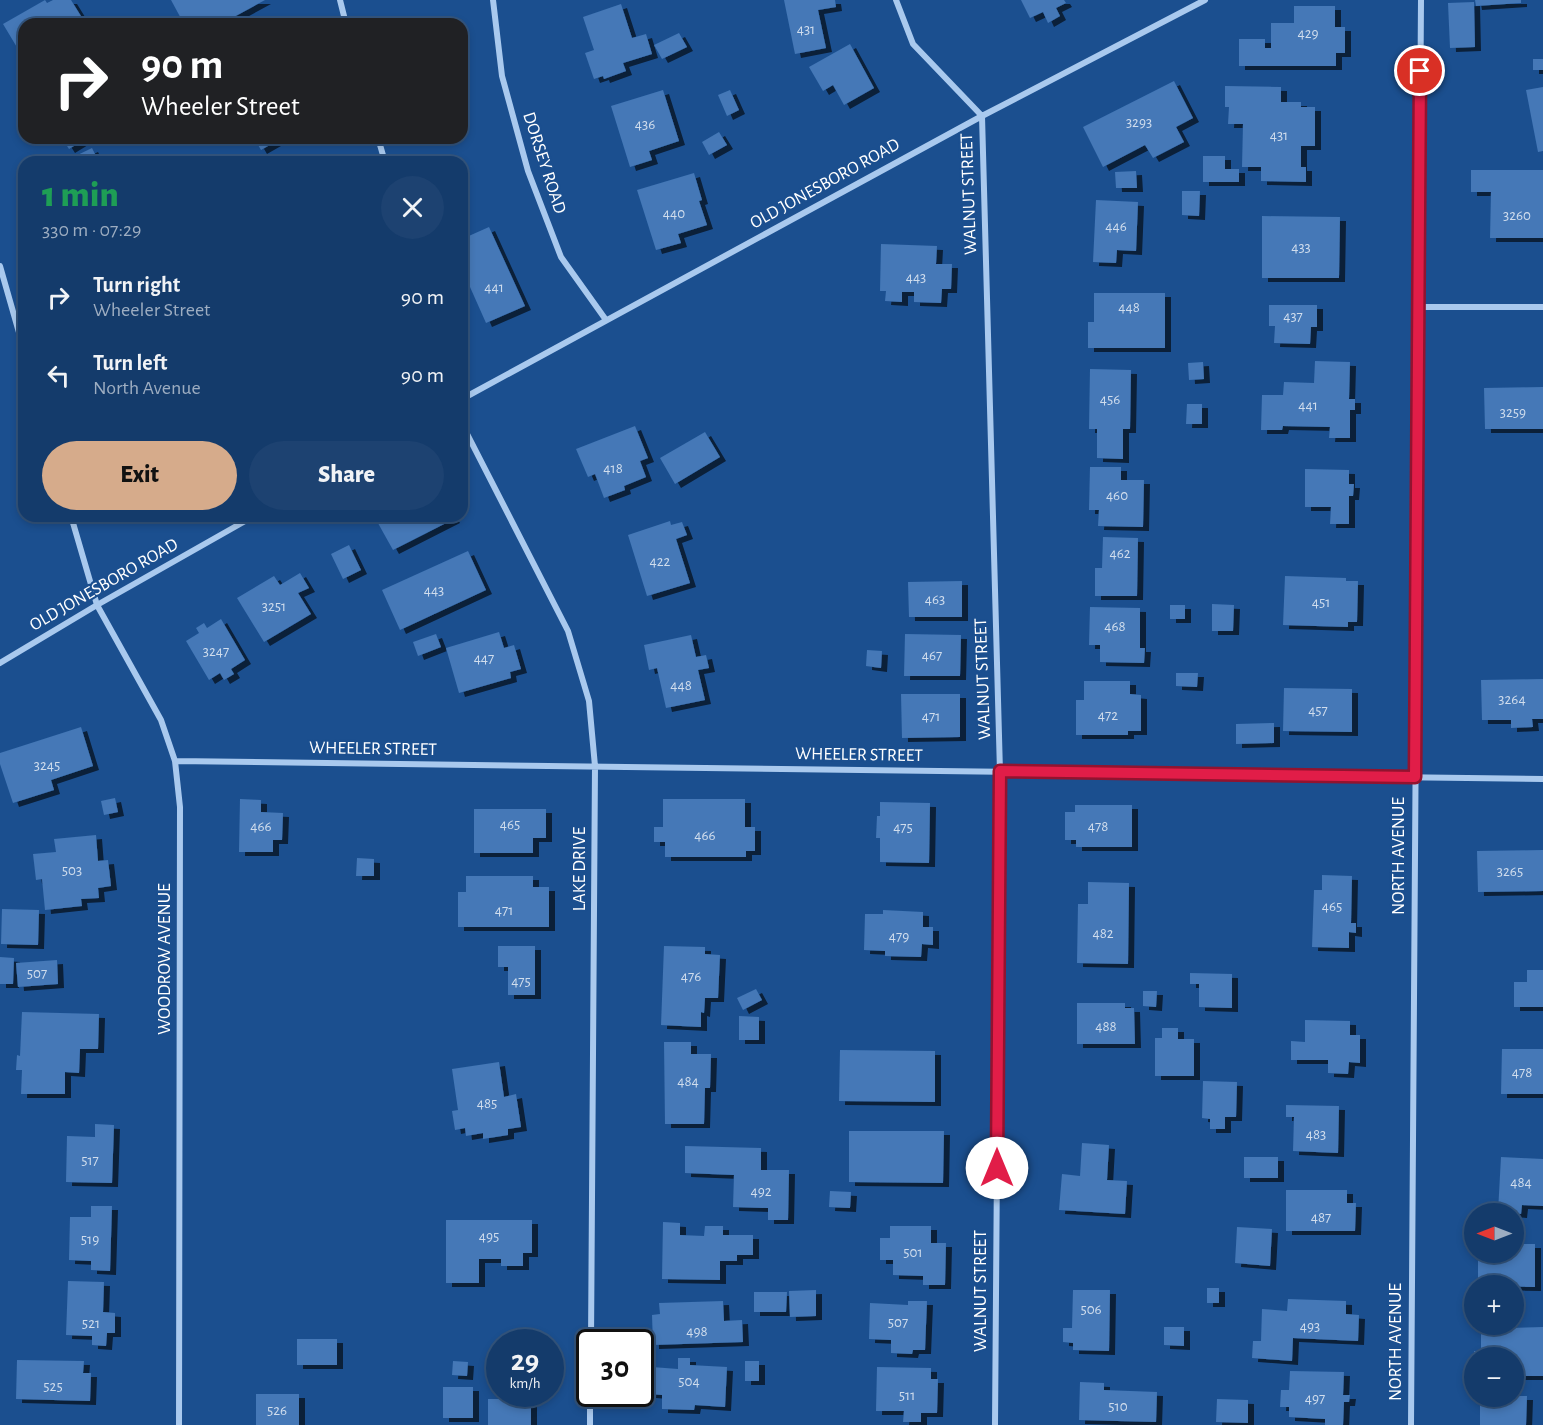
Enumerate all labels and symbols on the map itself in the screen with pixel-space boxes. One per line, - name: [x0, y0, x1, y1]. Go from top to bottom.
- house number: 431: [797, 22, 815, 37]
- house number: 429: [1297, 26, 1319, 41]
- pin: [1394, 45, 1445, 96]
- street label: DORSEY ROAD: [519, 110, 569, 216]
- house number: 3293: [1126, 115, 1152, 130]
- house number: 436: [635, 117, 655, 132]
- house number: 431: [1270, 128, 1288, 143]
- street label: WALNUT STREET: [958, 132, 980, 255]
- street label: OLD JONESBORO ROAD: [747, 135, 903, 233]
- house number: 440: [663, 206, 685, 221]
- house number: 3260: [1503, 208, 1531, 223]
- house number: 446: [1105, 219, 1127, 234]
- house number: 433: [1291, 240, 1311, 255]
- house number: 443: [906, 270, 926, 285]
- house number: 441: [484, 280, 504, 295]
- house number: 448: [1118, 300, 1140, 315]
- house number: 437: [1283, 309, 1303, 324]
- house number: 456: [1100, 392, 1120, 407]
- house number: 441: [1298, 398, 1318, 413]
- house number: 3259: [1500, 405, 1526, 420]
- house number: 418: [603, 461, 623, 476]
- house number: 460: [1106, 488, 1128, 503]
- street label: OLD JONESBORO ROAD: [27, 535, 181, 635]
- house number: 462: [1109, 546, 1131, 561]
- house number: 422: [650, 554, 671, 569]
- house number: 443: [424, 583, 444, 598]
- house number: 463: [925, 592, 945, 607]
- house number: 451: [1312, 595, 1330, 610]
- house number: 3251: [262, 599, 286, 614]
- street label: WALNUT STREET: [972, 617, 994, 740]
- house number: 468: [1104, 619, 1126, 634]
- house number: 3247: [203, 644, 229, 659]
- house number: 467: [922, 648, 942, 663]
- house number: 447: [474, 651, 494, 666]
- house number: 448: [670, 678, 692, 693]
- house number: 3264: [1498, 692, 1526, 707]
- house number: 457: [1308, 703, 1328, 718]
- house number: 472: [1098, 708, 1118, 723]
- house number: 471: [922, 709, 940, 724]
- street label: WHEELER STREET: [309, 739, 437, 759]
- street label: WHEELER STREET: [795, 745, 923, 765]
- house number: 3245: [34, 758, 60, 773]
- street label: NORTH AVENUE: [1390, 797, 1408, 915]
- house number: 465: [500, 817, 520, 832]
- house number: 466: [250, 819, 272, 834]
- house number: 478: [1088, 819, 1108, 834]
- house number: 475: [893, 820, 913, 835]
- street label: LAKE DRIVE: [571, 827, 589, 911]
- house number: 466: [694, 828, 716, 843]
- house number: 503: [62, 863, 82, 878]
- house number: 3265: [1497, 864, 1523, 879]
- street label: WOODROW AVENUE: [156, 883, 174, 1035]
- house number: 465: [1322, 899, 1342, 914]
- house number: 471: [495, 903, 513, 918]
- house number: 482: [1092, 926, 1114, 941]
- house number: 479: [889, 929, 909, 944]
- house number: 507: [27, 966, 47, 981]
- house number: 476: [681, 969, 701, 984]
- house number: 475: [511, 974, 531, 989]
- house number: 488: [1095, 1019, 1117, 1034]
- house number: 478: [1512, 1065, 1532, 1080]
- house number: 484: [677, 1074, 699, 1089]
- house number: 485: [477, 1096, 497, 1111]
- house number: 483: [1306, 1127, 1326, 1142]
- position arrow: [965, 1136, 1029, 1200]
- house number: 517: [81, 1153, 99, 1168]
- house number: 484: [1510, 1175, 1532, 1190]
- house number: 492: [750, 1184, 772, 1199]
- north arrow: [1464, 1203, 1524, 1263]
- house number: 487: [1311, 1210, 1331, 1225]
- house number: 495: [479, 1229, 499, 1244]
- street label: WALNUT STREET: [972, 1230, 990, 1352]
- house number: 519: [81, 1232, 99, 1247]
- house number: 501: [903, 1245, 923, 1260]
- street label: NORTH AVENUE: [1387, 1283, 1405, 1401]
- house number: 506: [1080, 1302, 1102, 1317]
- house number: 507: [888, 1315, 908, 1330]
- house number: 521: [82, 1316, 100, 1331]
- house number: 493: [1300, 1319, 1320, 1334]
- house number: 498: [686, 1324, 708, 1339]
- speed limit sign: 30: [576, 1329, 654, 1407]
- house number: 504: [678, 1374, 700, 1389]
- house number: 525: [43, 1379, 63, 1394]
- house number: 511: [899, 1388, 915, 1403]
- house number: 497: [1305, 1391, 1325, 1406]
- house number: 510: [1108, 1399, 1128, 1414]
- house number: 526: [267, 1403, 287, 1418]

